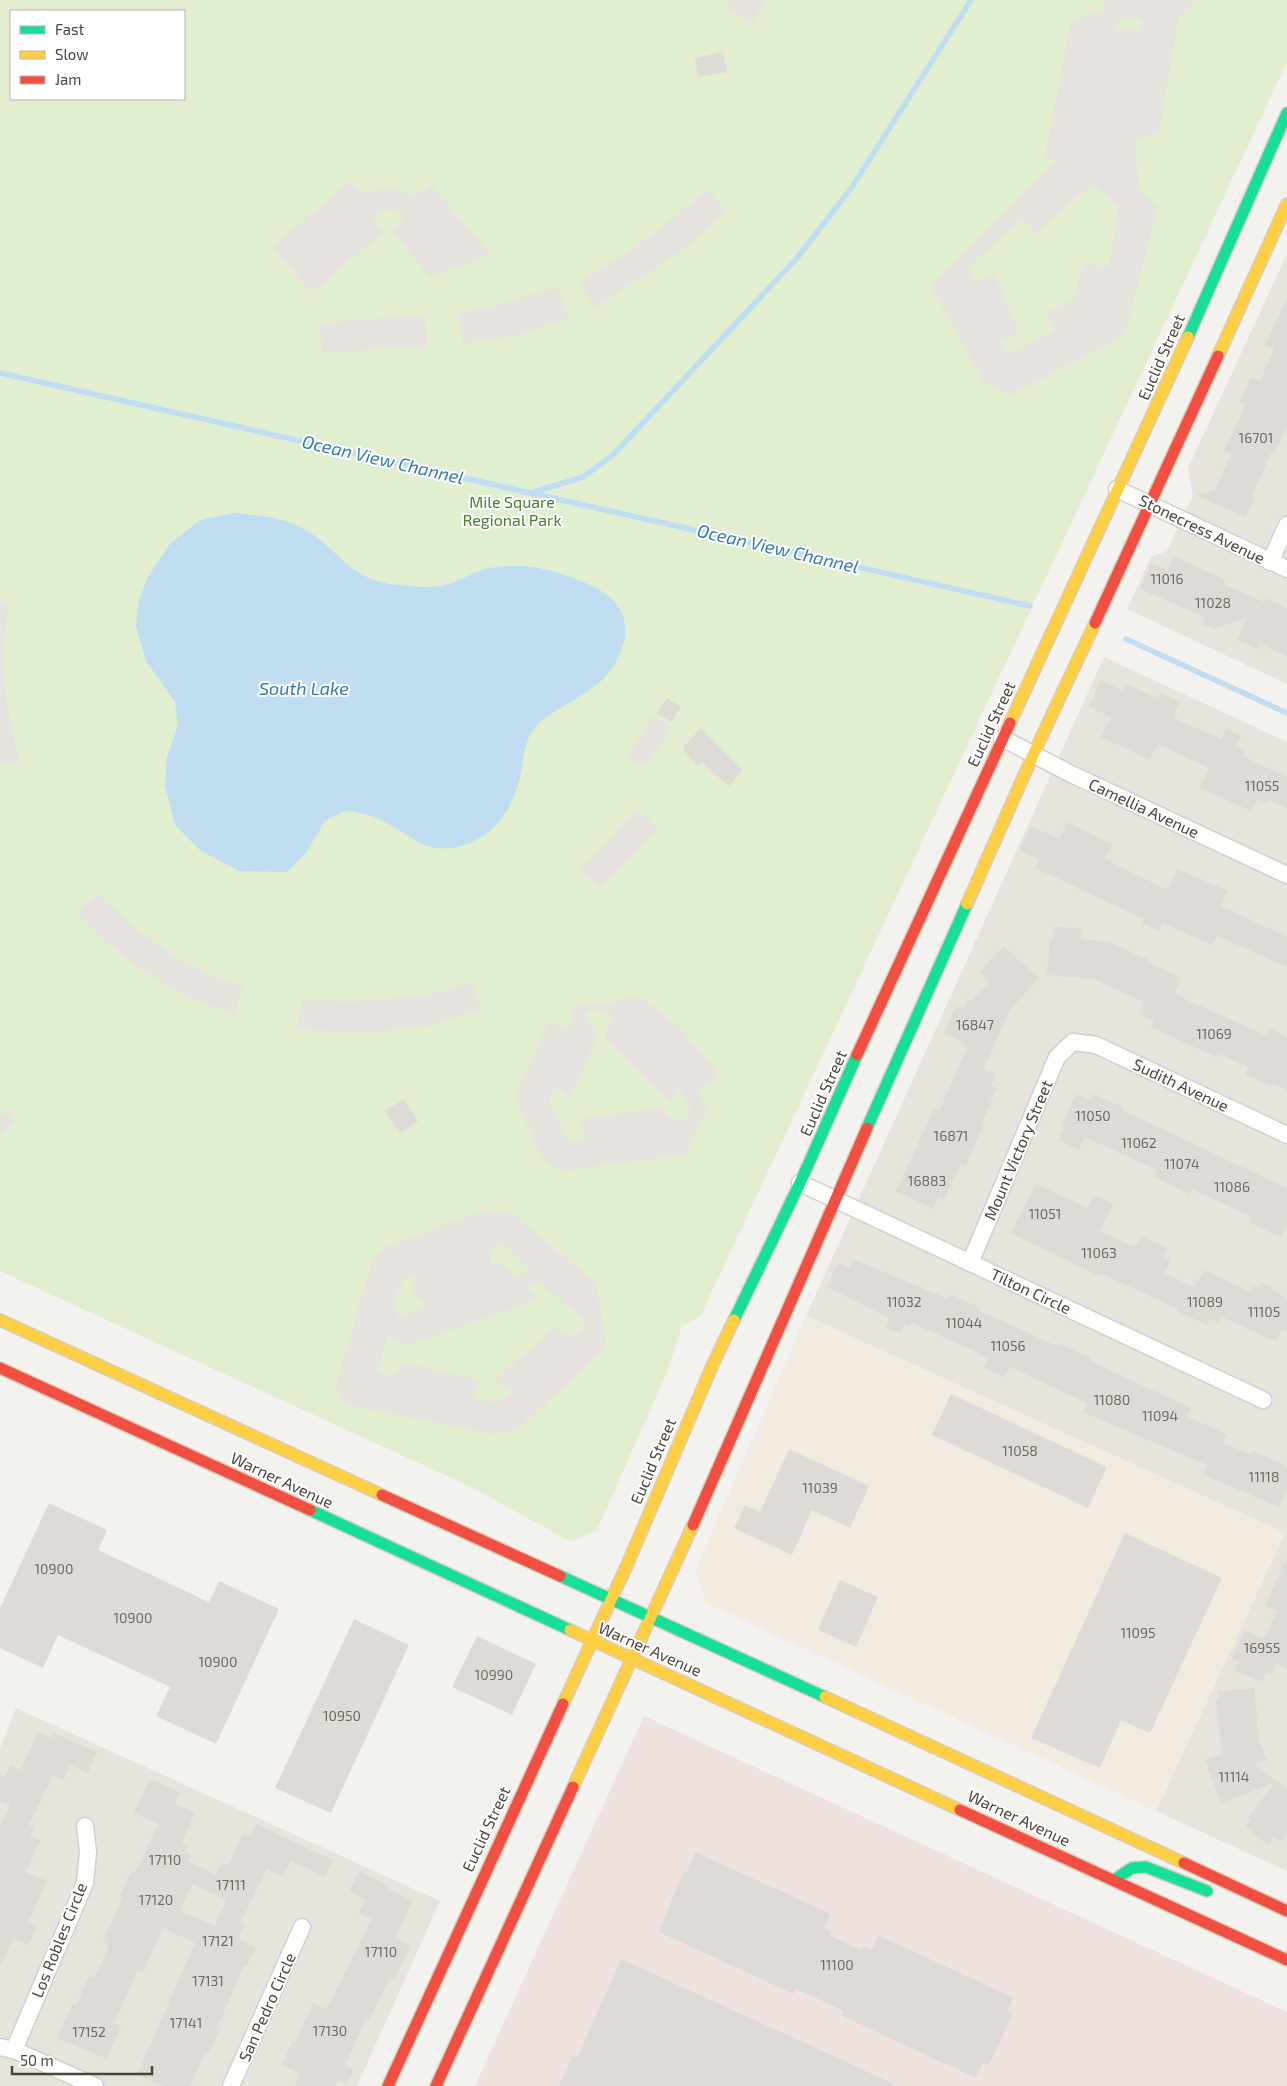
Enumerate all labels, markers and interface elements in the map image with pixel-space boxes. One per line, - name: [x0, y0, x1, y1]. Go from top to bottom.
- legend: [10, 10, 185, 100]
- text: Fast: [55, 20, 85, 38]
- text: Slow: [55, 45, 89, 63]
- text: Jam: [55, 70, 81, 88]
- street label: Euclid Street: [1133, 311, 1188, 403]
- house number: 16701: [1239, 429, 1273, 446]
- water label: Ocean View Channel: [300, 430, 466, 488]
- street label: Stonecress Avenue: [1136, 490, 1268, 567]
- park label: Mile Square Regional Park: [462, 492, 562, 529]
- water label: Ocean View Channel: [695, 519, 861, 577]
- house number: 11016: [1150, 570, 1184, 587]
- house number: 11028: [1195, 594, 1231, 611]
- water label: South Lake: [259, 677, 349, 699]
- street label: Euclid Street: [963, 678, 1019, 769]
- street label: Camellia Avenue: [1086, 774, 1202, 841]
- house number: 11055: [1245, 777, 1279, 794]
- house number: 16847: [956, 1016, 994, 1033]
- house number: 11069: [1196, 1025, 1232, 1042]
- street label: Euclid Street: [795, 1047, 850, 1139]
- street label: Sudith Avenue: [1130, 1054, 1232, 1115]
- street label: Mount Victory Street: [979, 1077, 1056, 1223]
- house number: 11050: [1075, 1107, 1111, 1124]
- house number: 16871: [934, 1127, 968, 1144]
- house number: 11062: [1121, 1134, 1157, 1151]
- house number: 11074: [1164, 1155, 1200, 1172]
- house number: 16883: [908, 1172, 946, 1189]
- house number: 11086: [1214, 1178, 1250, 1195]
- house number: 11051: [1029, 1205, 1061, 1222]
- house number: 11063: [1081, 1244, 1117, 1261]
- street label: Tilton Circle: [988, 1264, 1074, 1317]
- house number: 11032: [886, 1293, 922, 1310]
- house number: 11089: [1187, 1293, 1223, 1310]
- house number: 11105: [1248, 1303, 1280, 1320]
- house number: 11044: [946, 1314, 982, 1331]
- house number: 11056: [990, 1337, 1026, 1354]
- house number: 11080: [1094, 1391, 1130, 1408]
- house number: 11094: [1142, 1407, 1178, 1424]
- street label: Euclid Street: [626, 1415, 679, 1507]
- house number: 11058: [1002, 1442, 1038, 1459]
- street label: Warner Avenue: [228, 1447, 337, 1512]
- house number: 11118: [1249, 1468, 1279, 1485]
- house number: 11039: [802, 1479, 838, 1496]
- house number: 10900: [35, 1560, 73, 1577]
- house number: 10900: [114, 1609, 152, 1626]
- street label: Warner Avenue: [596, 1617, 705, 1680]
- house number: 11095: [1120, 1624, 1156, 1641]
- house number: 16955: [1244, 1639, 1280, 1656]
- house number: 10900: [199, 1653, 237, 1670]
- house number: 10990: [475, 1666, 513, 1683]
- house number: 10950: [323, 1707, 361, 1724]
- house number: 11114: [1219, 1768, 1249, 1785]
- street label: Euclid Street: [458, 1783, 514, 1874]
- street label: Warner Avenue: [965, 1785, 1074, 1850]
- house number: 17110: [149, 1851, 181, 1868]
- house number: 17111: [216, 1876, 246, 1893]
- street label: Los Robles Circle: [27, 1879, 90, 2000]
- house number: 17120: [139, 1891, 173, 1908]
- house number: 17121: [202, 1932, 234, 1949]
- house number: 17110: [365, 1943, 397, 1960]
- street label: San Pedro Circle: [234, 1949, 299, 2064]
- house number: 11100: [820, 1956, 854, 1973]
- house number: 17131: [192, 1972, 224, 1989]
- house number: 17141: [170, 2014, 202, 2031]
- house number: 17130: [313, 2022, 347, 2039]
- house number: 17152: [72, 2023, 106, 2040]
- scale bar: [12, 2044, 152, 2076]
- text: 50 m: [20, 2051, 54, 2069]

